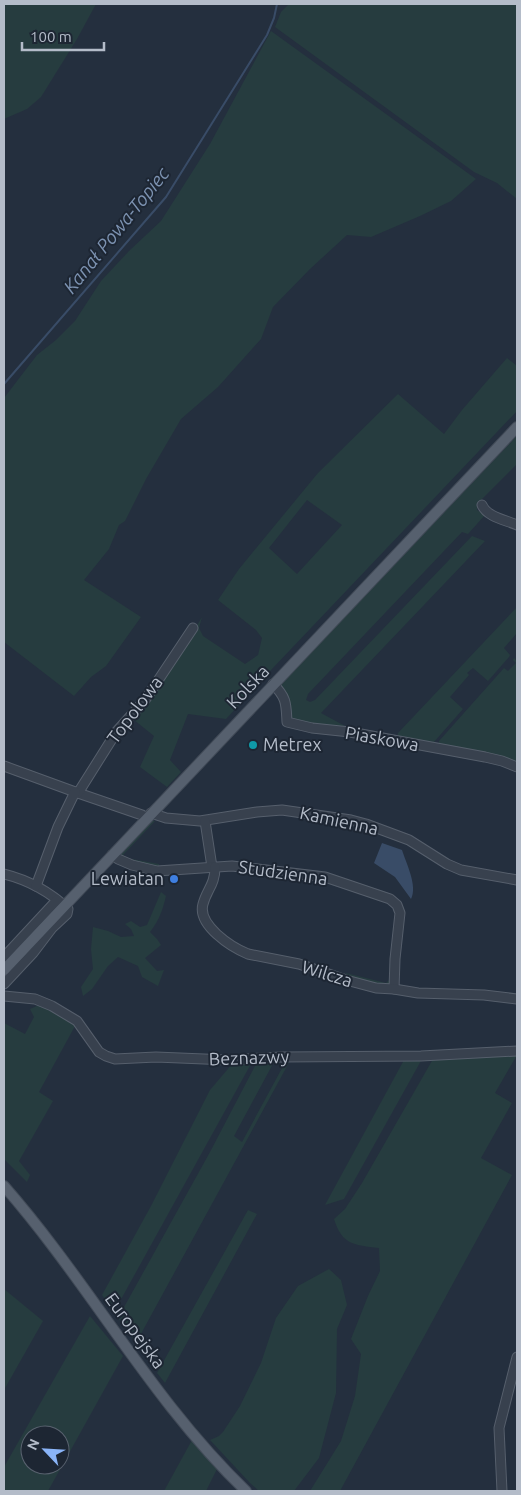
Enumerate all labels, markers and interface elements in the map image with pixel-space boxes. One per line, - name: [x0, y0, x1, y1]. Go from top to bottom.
- scale bar: [22, 20, 105, 52]
- text: 100 m: [30, 28, 72, 45]
- water label: Kanał Powa-Topiec: [58, 162, 174, 297]
- street label: Kolska: [222, 661, 273, 712]
- street label: Topolowa: [102, 672, 166, 747]
- street label: Piaskowa: [344, 722, 421, 754]
- place label: Metrex: [263, 734, 321, 754]
- marker: Metrex: [247, 739, 259, 751]
- street label: Kamienna: [298, 802, 380, 838]
- street label: Studzienna: [237, 856, 329, 888]
- place label: Lewiatan: [91, 868, 164, 888]
- marker: Lewiatan: [168, 873, 180, 885]
- street label: Wilcza: [300, 956, 355, 990]
- street label: Beznazwy: [208, 1046, 290, 1068]
- street label: Europejska: [102, 1289, 170, 1372]
- north arrow: [20, 1425, 70, 1475]
- text: N: [24, 1436, 43, 1453]

